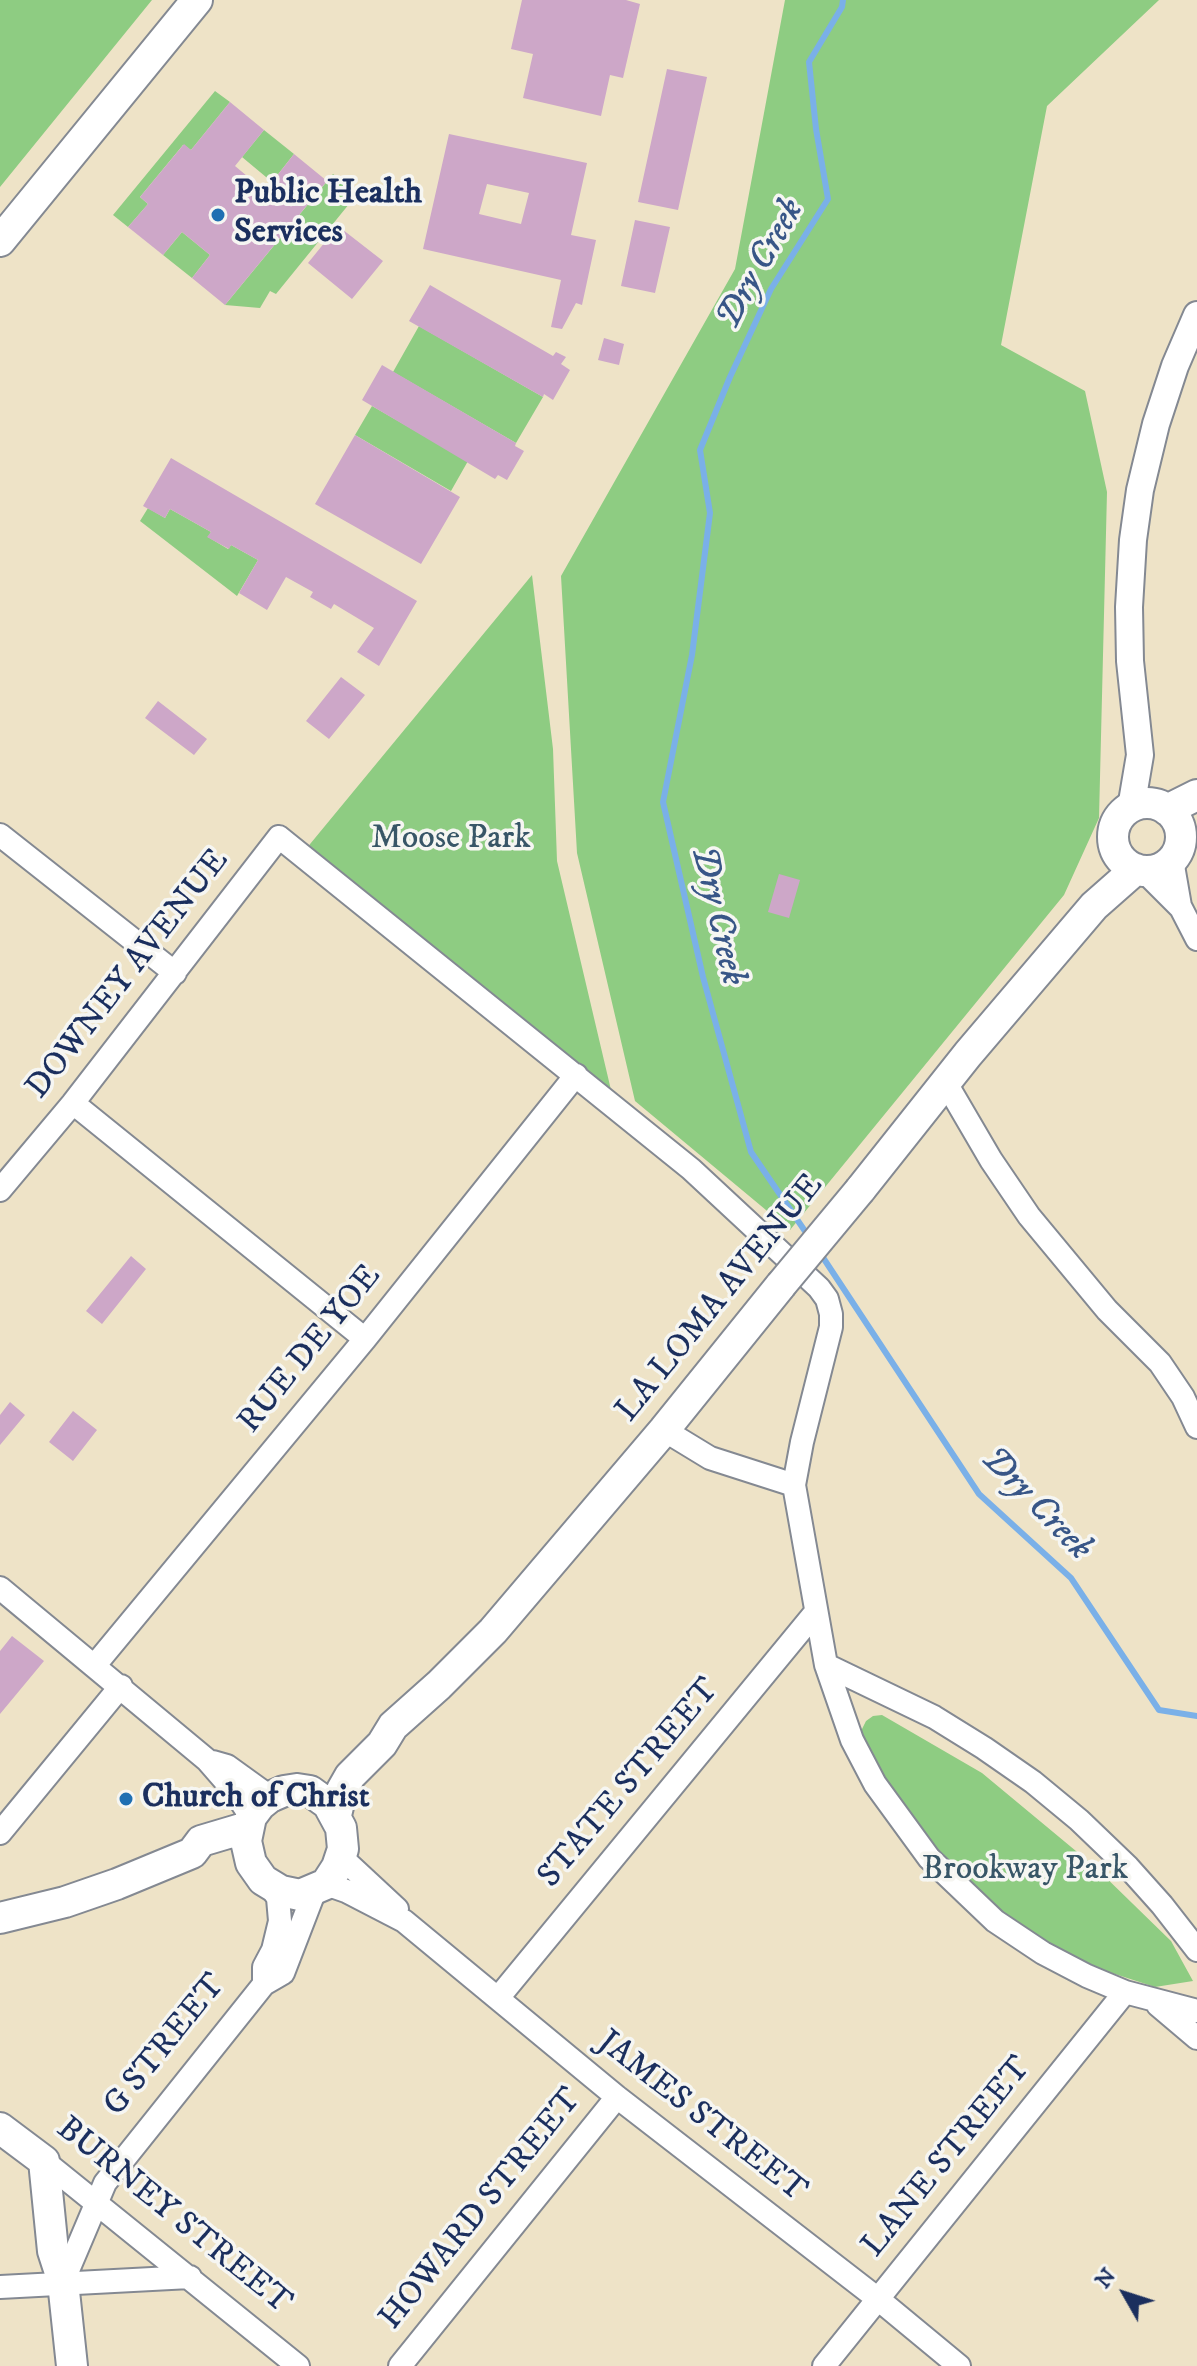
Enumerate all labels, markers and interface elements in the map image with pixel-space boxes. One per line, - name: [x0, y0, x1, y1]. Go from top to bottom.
- place label: Public Health Services: [234, 175, 422, 254]
- water label: Dry Creek: [709, 193, 815, 337]
- marker: Public Health Services: [209, 206, 227, 224]
- park label: Moose Park: [371, 820, 531, 860]
- street label: DOWNEY AVENUE: [19, 842, 239, 1108]
- water label: Dry Creek: [679, 842, 753, 990]
- street label: LA LOMA AVENUE: [609, 1167, 833, 1431]
- street label: RUE DE YOE: [231, 1258, 391, 1442]
- water label: Dry Creek: [970, 1439, 1100, 1571]
- street label: STATE STREET: [531, 1671, 729, 1897]
- place label: Church of Christ: [142, 1779, 370, 1819]
- marker: Church of Christ: [117, 1790, 135, 1808]
- park label: Brookway Park: [922, 1851, 1128, 1891]
- street label: G STREET: [96, 1967, 236, 2125]
- street label: JAMES STREET: [588, 2023, 814, 2213]
- street label: LANE STREET: [855, 2050, 1041, 2266]
- street label: HOWARD STREET: [372, 2081, 592, 2339]
- street label: BURNEY STREET: [47, 2110, 299, 2324]
- north arrow: [1085, 2254, 1165, 2334]
- text: N: [1090, 2263, 1122, 2294]

